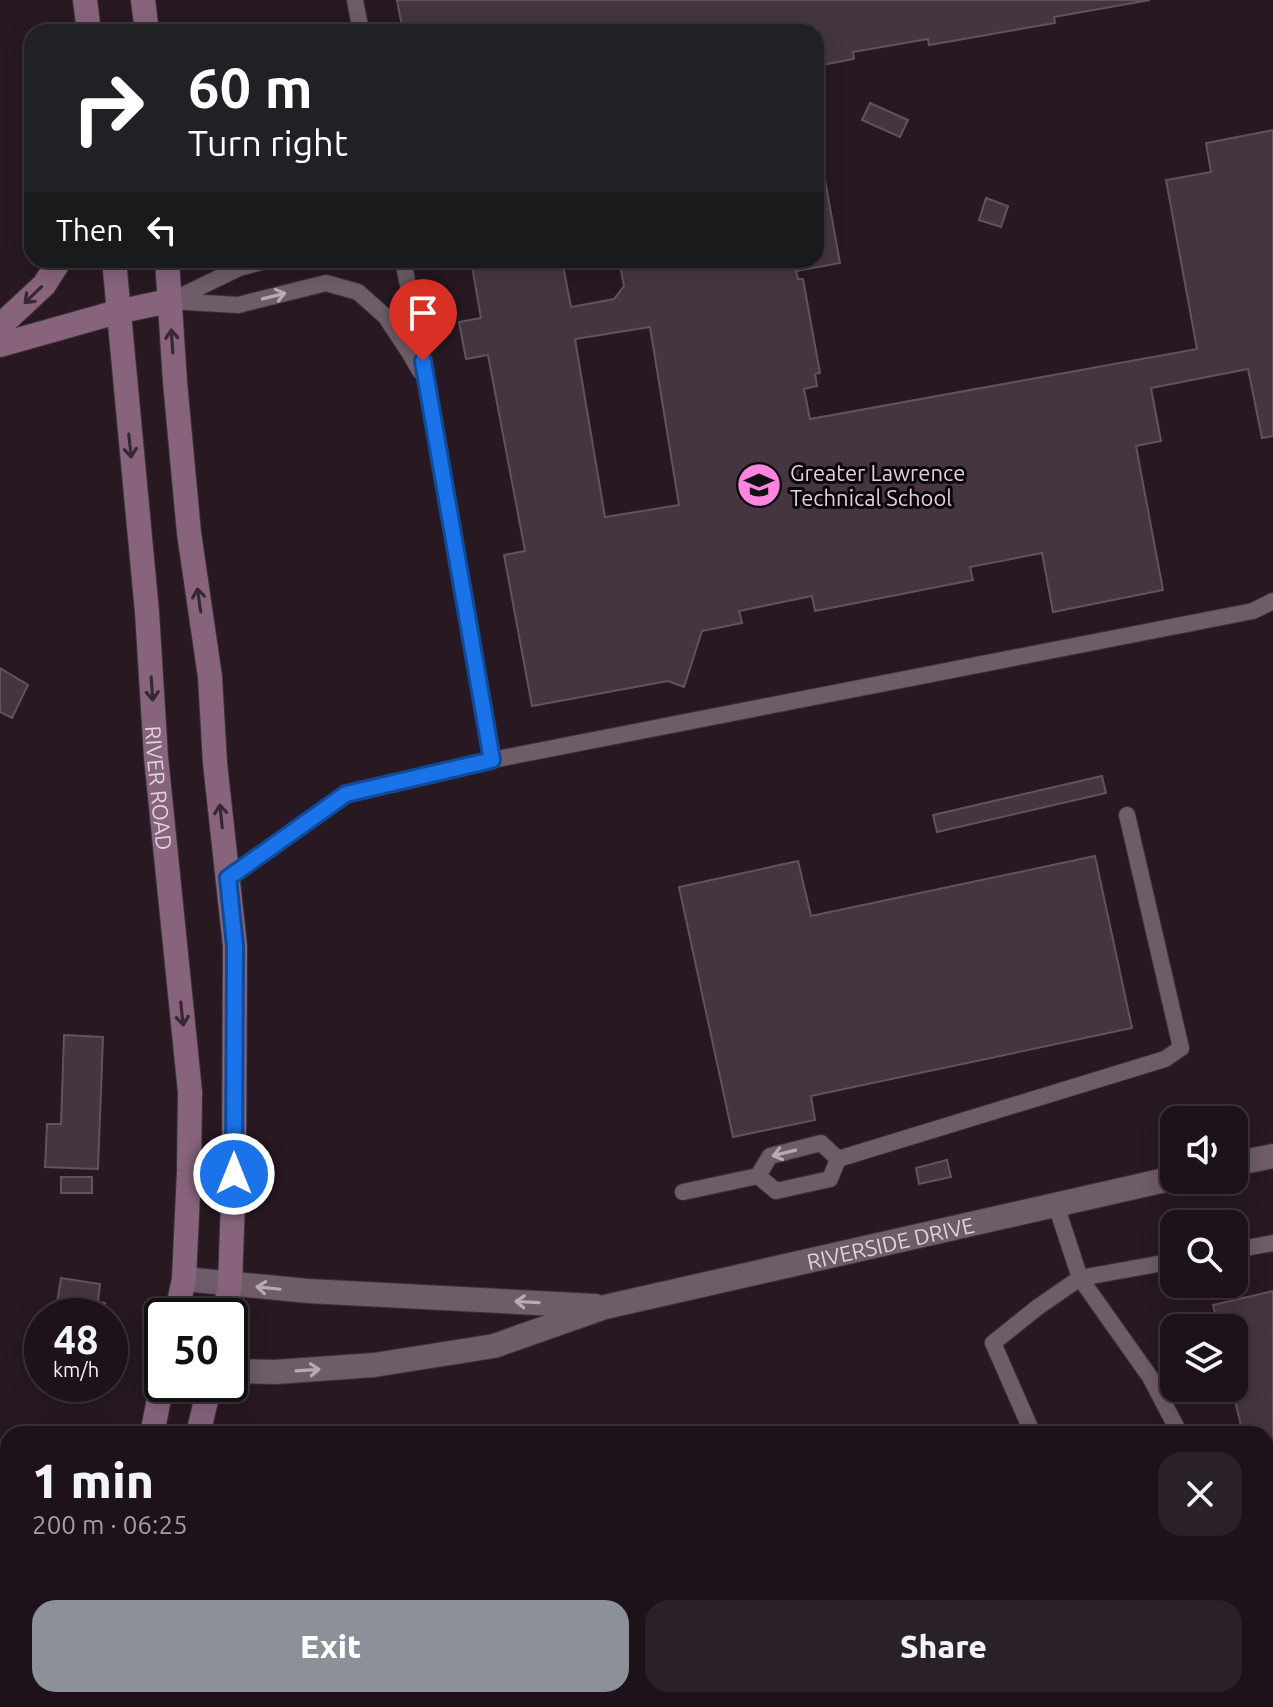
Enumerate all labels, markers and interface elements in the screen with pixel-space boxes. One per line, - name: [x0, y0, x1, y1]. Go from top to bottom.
- icon: right: [56, 56, 160, 160]
- text: 60 m: [188, 56, 313, 119]
- text: Turn right: [188, 122, 348, 163]
- icon: left: [140, 208, 184, 252]
- text: Then: [56, 213, 124, 247]
- pin: [389, 279, 457, 361]
- one-way arrow: [23, 286, 43, 305]
- one-way arrow: [261, 288, 286, 303]
- icon: arrive: [401, 291, 445, 335]
- one-way arrow: [164, 328, 179, 355]
- one-way arrow: [123, 432, 138, 459]
- place label: Greater Lawrence Technical School: [790, 460, 965, 510]
- school or university icon: Greater Lawrence Technical School: [735, 461, 783, 509]
- one-way arrow: [191, 588, 206, 613]
- one-way arrow: [145, 675, 160, 702]
- street label: RIVER ROAD: [142, 725, 178, 851]
- one-way arrow: [214, 804, 229, 830]
- one-way arrow: [175, 1000, 190, 1027]
- map controls: [1160, 1106, 1248, 1402]
- button: sound: [1160, 1106, 1248, 1194]
- position arrow: [192, 1132, 276, 1216]
- one-way arrow: [771, 1146, 797, 1161]
- button: search: [1160, 1210, 1248, 1298]
- street label: RIVERSIDE DRIVE: [804, 1211, 976, 1273]
- one-way arrow: [255, 1280, 282, 1295]
- one-way arrow: [514, 1295, 541, 1310]
- speed limit sign: 50: [144, 1298, 248, 1402]
- button: layers: [1160, 1314, 1248, 1402]
- text: 48: [53, 1317, 99, 1362]
- text: km/h: [53, 1358, 99, 1381]
- one-way arrow: [294, 1362, 321, 1377]
- button: close: [1158, 1452, 1242, 1536]
- text: 1 min: [32, 1453, 154, 1507]
- text: 200 m · 06:25: [32, 1510, 188, 1539]
- button: Exit: [32, 1600, 629, 1692]
- button: Share: [645, 1600, 1242, 1692]

